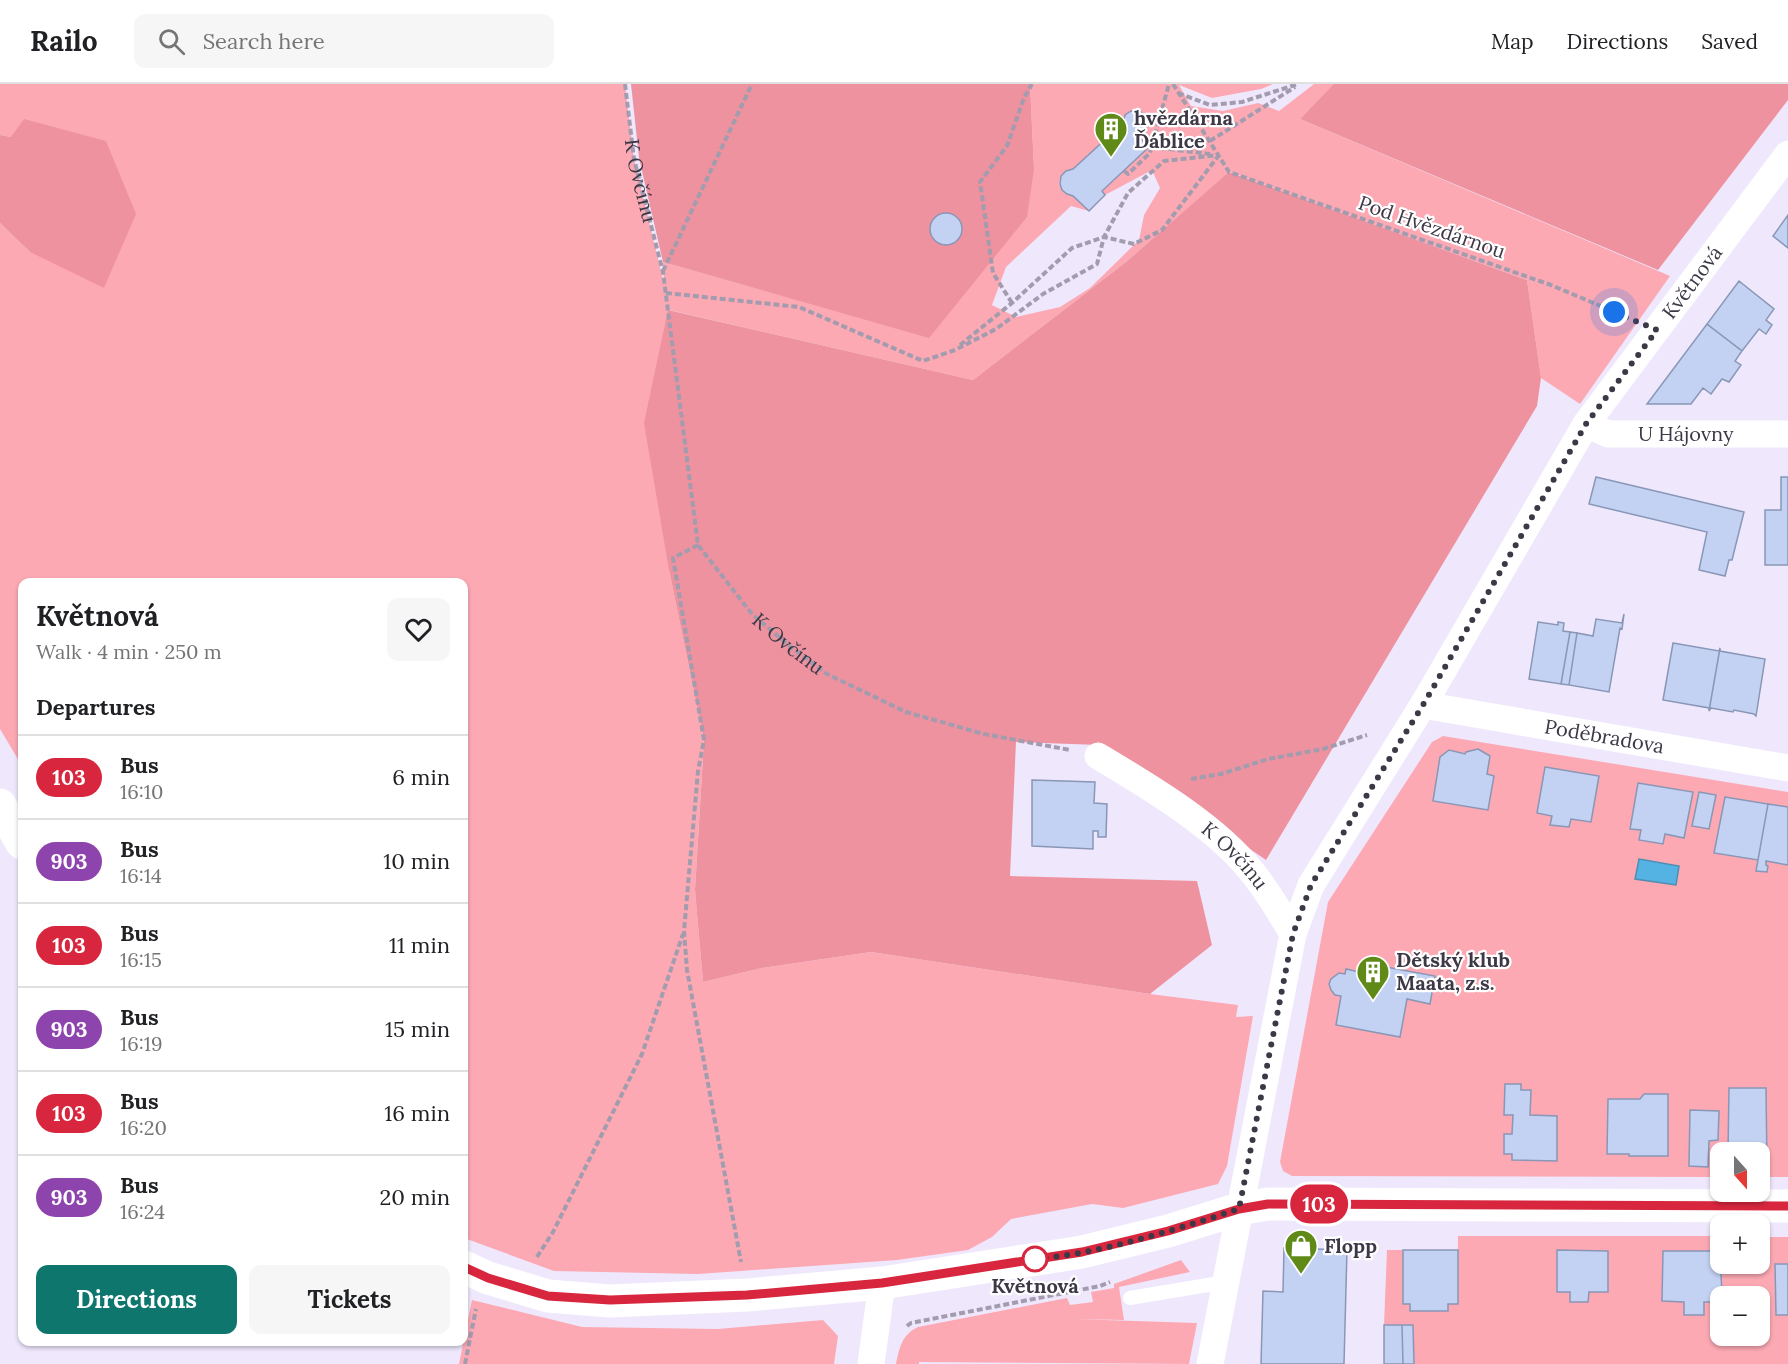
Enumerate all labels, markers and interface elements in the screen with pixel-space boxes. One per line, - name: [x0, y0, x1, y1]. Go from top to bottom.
- search box: [134, 14, 554, 68]
- text: Railo: [30, 23, 98, 59]
- icon: search: [155, 25, 188, 58]
- text: Search here: [203, 27, 325, 55]
- text: Map: [1491, 28, 1534, 55]
- text: Directions: [1567, 28, 1668, 55]
- text: Saved: [1701, 28, 1758, 55]
- place label: hvězdárna Ďáblice: [1134, 105, 1233, 153]
- building icon: hvězdárna Ďáblice: [1093, 111, 1129, 158]
- street label: K Ovčínu: [620, 137, 663, 225]
- street label: Pod Hvězdárnou: [1355, 190, 1509, 263]
- street label: Květnová: [1656, 240, 1727, 324]
- your location: [1599, 297, 1629, 327]
- street label: U Hájovny: [1638, 421, 1734, 446]
- text: Květnová: [36, 598, 159, 634]
- button: heart: [387, 598, 450, 661]
- street label: K Ovčínu: [748, 607, 830, 680]
- text: Walk · 4 min · 250 m: [36, 639, 222, 664]
- text: Departures: [36, 693, 155, 721]
- street label: Poděbradova: [1543, 713, 1666, 758]
- text: Bus: [120, 751, 159, 779]
- text: 6 min: [392, 763, 450, 791]
- text: 103: [52, 764, 86, 791]
- text: 16:10: [120, 779, 164, 804]
- street label: K Ovčínu: [1197, 816, 1274, 894]
- text: Bus: [120, 835, 159, 863]
- text: 10 min: [383, 847, 450, 875]
- text: 903: [50, 848, 88, 875]
- text: 16:14: [120, 863, 162, 888]
- text: Bus: [120, 919, 159, 947]
- text: 11 min: [389, 931, 450, 959]
- text: 103: [52, 932, 86, 959]
- text: 16:15: [120, 947, 162, 972]
- place label: Dětský klub Maata, z.s.: [1396, 947, 1510, 995]
- building icon: Dětský klub Maata, z.s.: [1355, 954, 1391, 1001]
- text: Bus: [120, 1003, 159, 1031]
- text: 15 min: [385, 1015, 450, 1043]
- text: 903: [50, 1016, 88, 1043]
- text: 16:19: [120, 1031, 163, 1056]
- text: Bus: [120, 1087, 159, 1115]
- text: 16 min: [384, 1099, 450, 1127]
- text: 103: [52, 1100, 86, 1127]
- text: 16:20: [120, 1115, 167, 1140]
- north arrow: [1710, 1142, 1770, 1202]
- map controls: [1710, 1142, 1770, 1346]
- text: Bus: [120, 1171, 159, 1199]
- text: 20 min: [380, 1183, 450, 1211]
- text: 903: [50, 1184, 88, 1211]
- line badge: 103: [1284, 1184, 1354, 1224]
- text: 103: [1302, 1191, 1336, 1218]
- text: 16:24: [120, 1199, 165, 1224]
- button: +: [1710, 1214, 1770, 1274]
- shop icon: Flopp: [1283, 1228, 1319, 1275]
- place label: Flopp: [1324, 1233, 1377, 1258]
- marker: Květnová: [1022, 1246, 1048, 1272]
- button: Directions: [36, 1265, 237, 1334]
- button: Tickets: [249, 1265, 450, 1334]
- place label: Květnová: [991, 1273, 1079, 1298]
- button: −: [1710, 1286, 1770, 1346]

